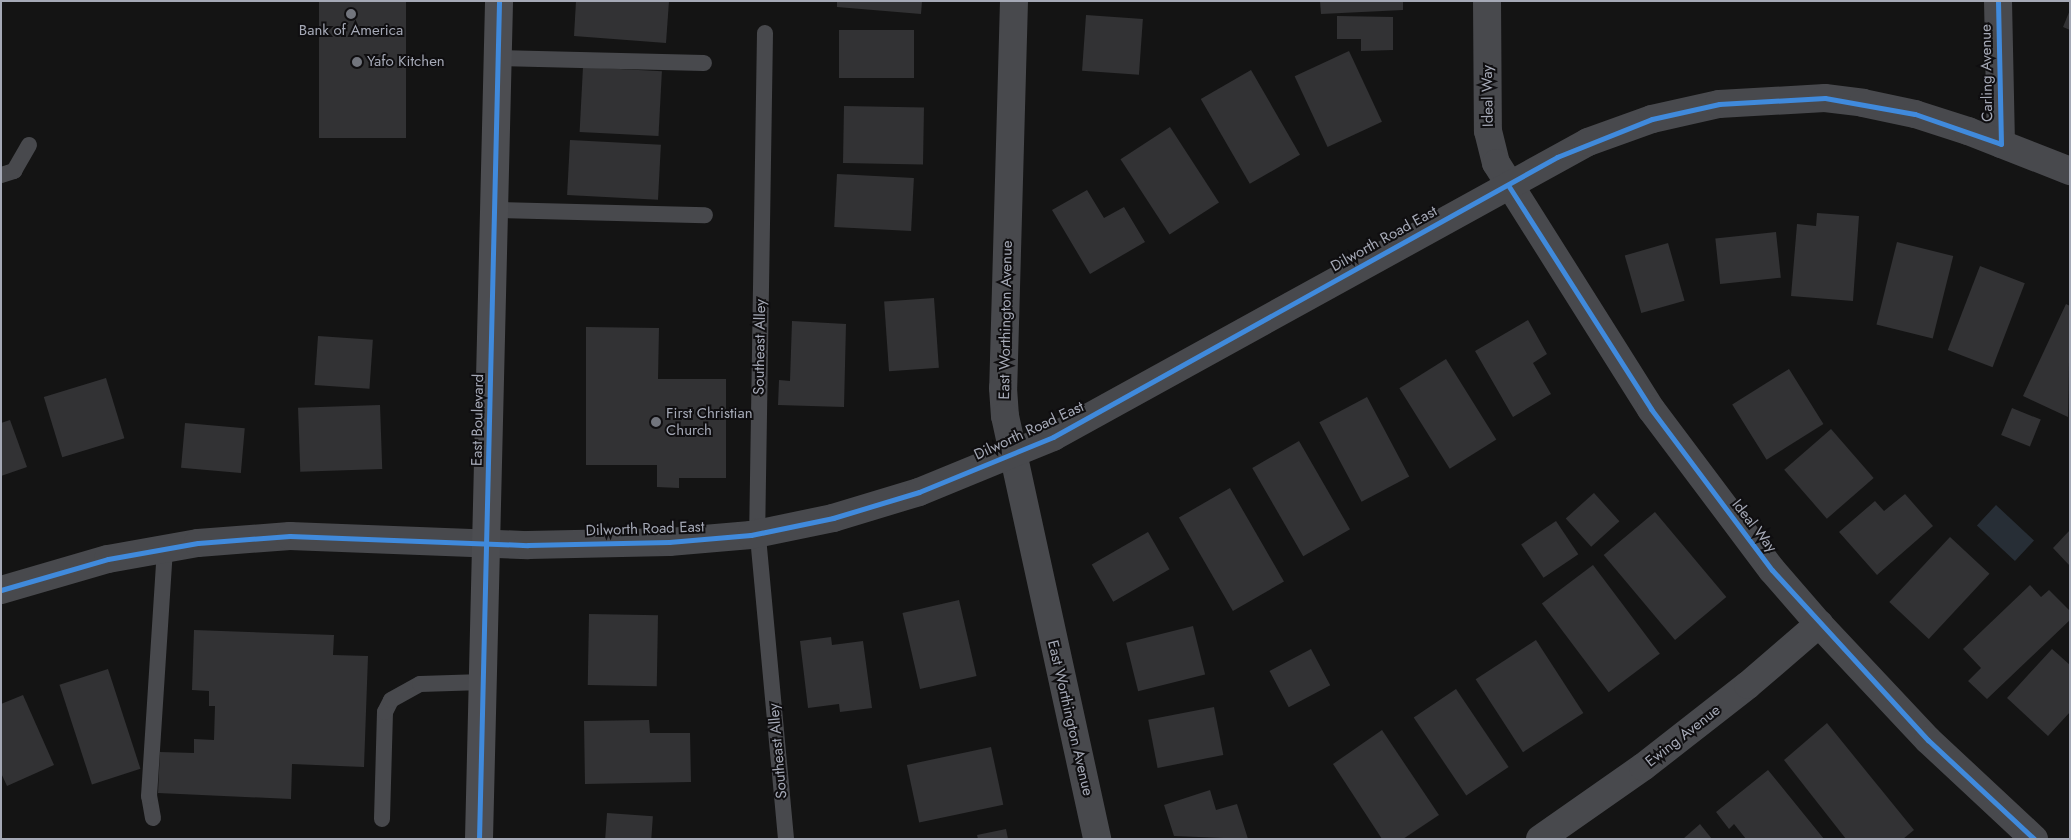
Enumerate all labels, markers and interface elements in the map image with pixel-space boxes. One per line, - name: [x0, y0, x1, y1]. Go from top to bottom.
- marker: Bank of America: [345, 8, 357, 20]
- place label: Bank of America: [299, 22, 403, 40]
- street label: Carling Avenue: [1977, 24, 1997, 122]
- place label: Yafo Kitchen: [367, 53, 445, 71]
- marker: Yafo Kitchen: [351, 56, 363, 68]
- street label: Ideal Way: [1478, 65, 1498, 127]
- street label: Dilworth Road East: [1328, 202, 1440, 276]
- street label: East Worthington Avenue: [996, 240, 1016, 400]
- street label: Southeast Alley: [750, 299, 770, 395]
- street label: East Boulevard: [468, 374, 488, 466]
- street label: Dilworth Road East: [971, 398, 1087, 464]
- place label: First Christian Church: [666, 404, 753, 439]
- marker: First Christian Church: [650, 416, 662, 428]
- street label: Ideal Way: [1728, 496, 1780, 556]
- street label: Dilworth Road East: [585, 518, 705, 540]
- street label: East Worthington Avenue: [1043, 638, 1097, 798]
- street label: Ewing Avenue: [1642, 701, 1724, 771]
- street label: Southeast Alley: [765, 703, 791, 799]

